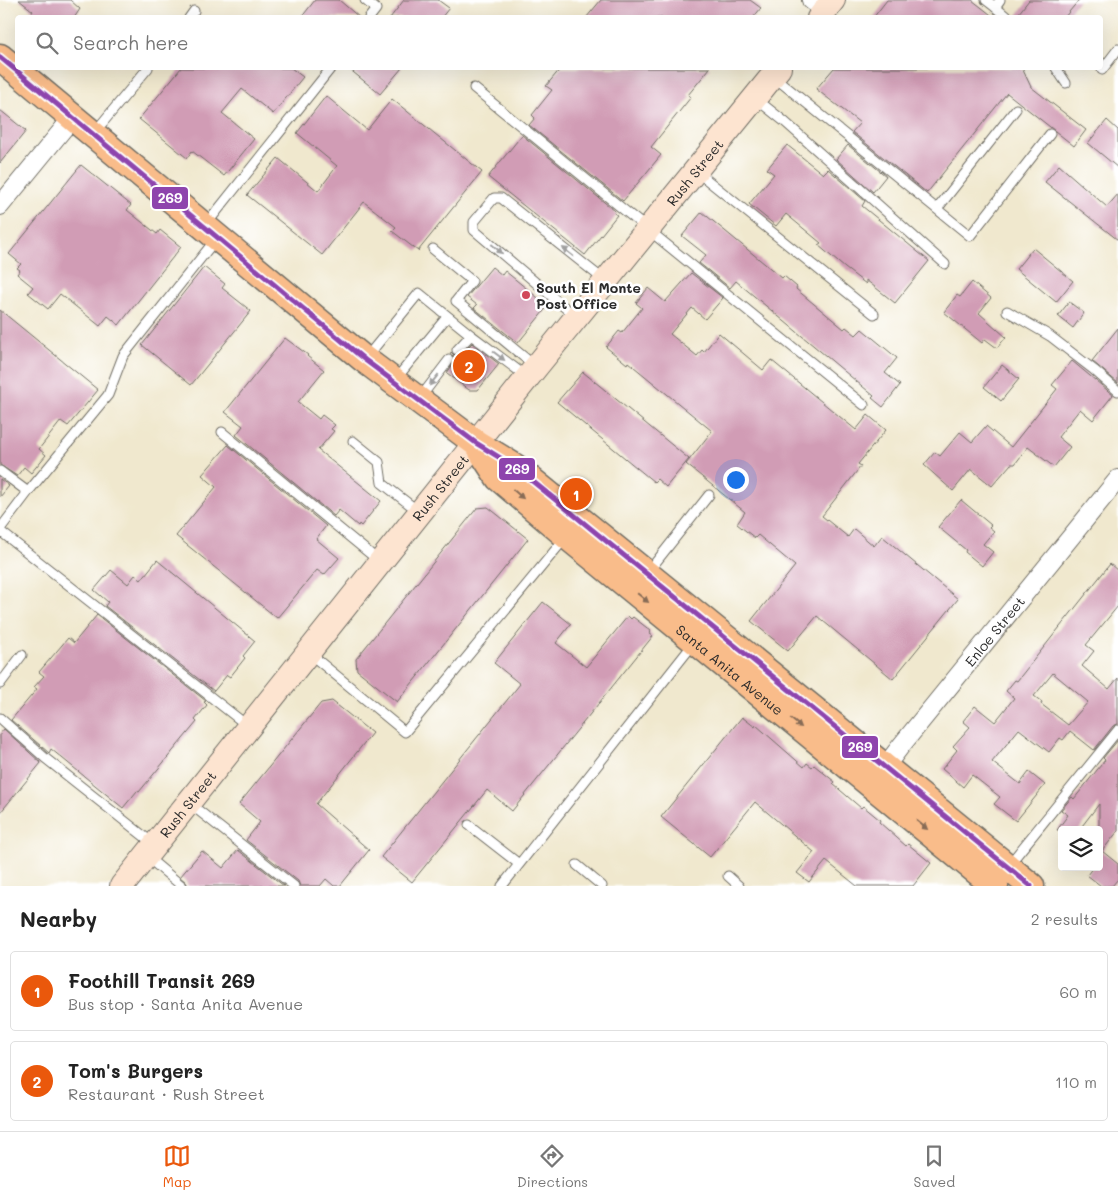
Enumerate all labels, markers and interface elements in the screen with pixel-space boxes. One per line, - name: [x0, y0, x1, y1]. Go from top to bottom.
- search box: [15, 15, 1103, 70]
- icon: search: [33, 29, 61, 57]
- text: Search here: [73, 30, 189, 55]
- street label: Rush Street: [662, 135, 727, 209]
- line badge: 269: [151, 186, 189, 210]
- text: 269: [158, 188, 183, 207]
- one-way arrow: [490, 244, 503, 255]
- one-way arrow: [562, 246, 575, 257]
- place label: South El Monte Post Office: [536, 278, 641, 313]
- marker: South El Monte Post Office: [520, 289, 532, 301]
- pin: 2: [453, 347, 485, 385]
- one-way arrow: [492, 351, 505, 362]
- one-way arrow: [429, 373, 439, 387]
- street label: Rush Street: [408, 450, 473, 525]
- line badge: 269: [498, 457, 536, 481]
- text: 269: [505, 459, 530, 478]
- your location: [723, 467, 749, 493]
- pin: 1: [560, 475, 592, 513]
- one-way arrow: [512, 488, 524, 499]
- one-way arrow: [636, 592, 649, 603]
- street label: Enloe Street: [960, 592, 1029, 670]
- street label: Santa Anita Avenue: [672, 620, 788, 719]
- one-way arrow: [789, 717, 802, 728]
- line badge: 269: [841, 735, 879, 759]
- text: 269: [848, 737, 873, 756]
- street label: Rush Street: [155, 767, 220, 841]
- one-way arrow: [915, 820, 928, 831]
- map controls: [1058, 826, 1103, 871]
- button: layers: [1058, 826, 1103, 871]
- text: Nearby: [20, 905, 97, 932]
- text: 2 results: [1031, 908, 1098, 929]
- text: Foothill Transit 269: [68, 968, 255, 993]
- text: 1: [33, 981, 41, 1002]
- text: 60 m: [1060, 981, 1097, 1002]
- text: Bus stop · Santa Anita Avenue: [68, 993, 303, 1014]
- text: Tom's Burgers: [68, 1058, 203, 1083]
- text: 2: [33, 1071, 41, 1092]
- text: 110 m: [1055, 1071, 1097, 1092]
- text: Restaurant · Rush Street: [68, 1083, 265, 1104]
- tab: Map: [163, 1142, 191, 1191]
- tab: Directions: [517, 1142, 588, 1191]
- tab: Saved: [914, 1142, 955, 1191]

